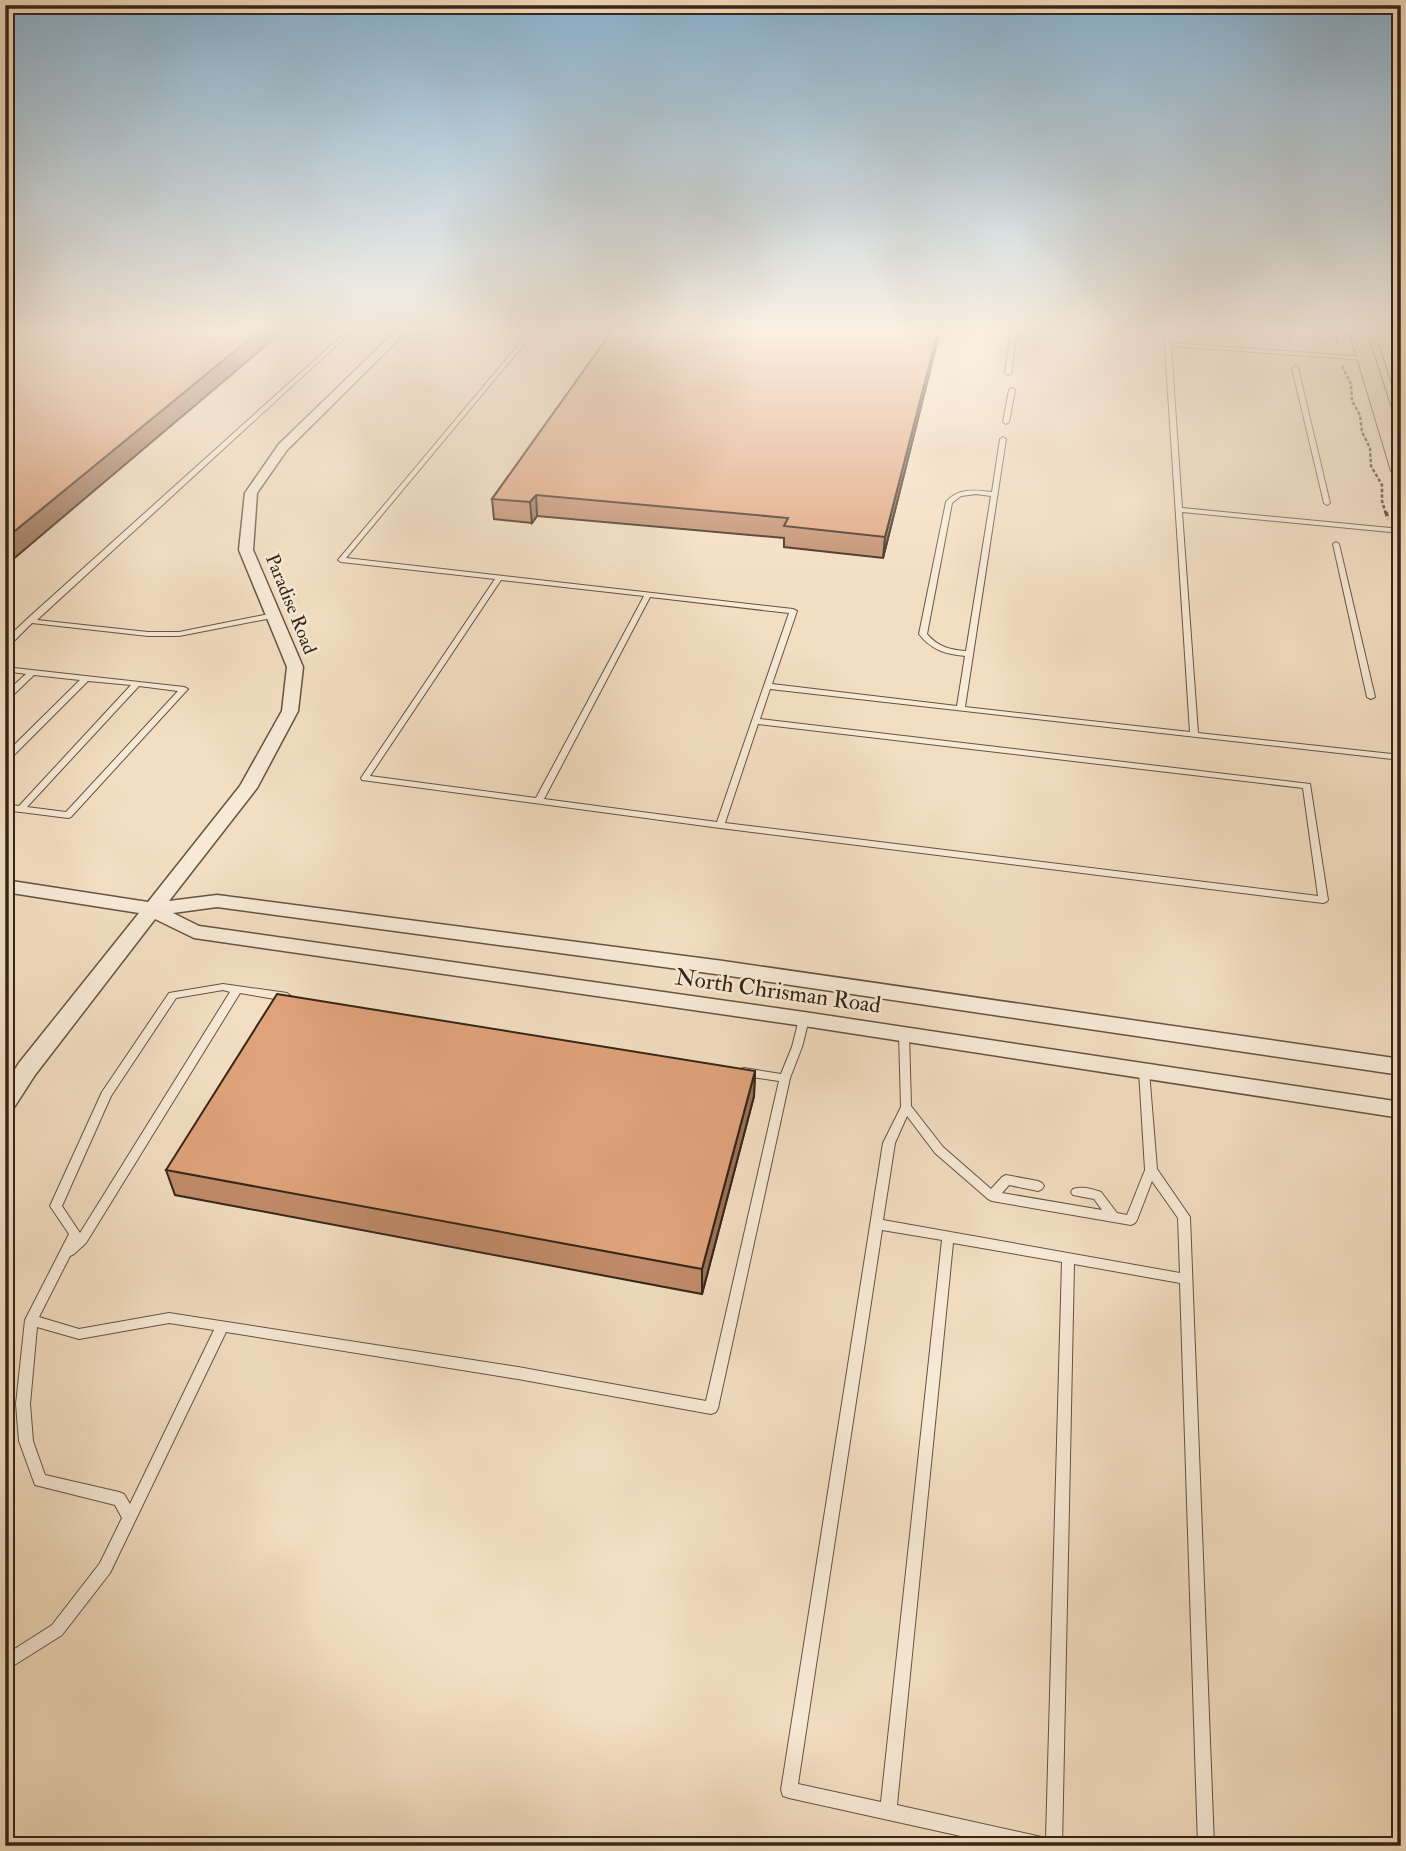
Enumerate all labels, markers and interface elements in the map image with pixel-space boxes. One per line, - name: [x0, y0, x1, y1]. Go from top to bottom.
- street label: Paradise Road: [260, 550, 322, 658]
- street label: North Chrisman Road: [673, 962, 883, 1020]

